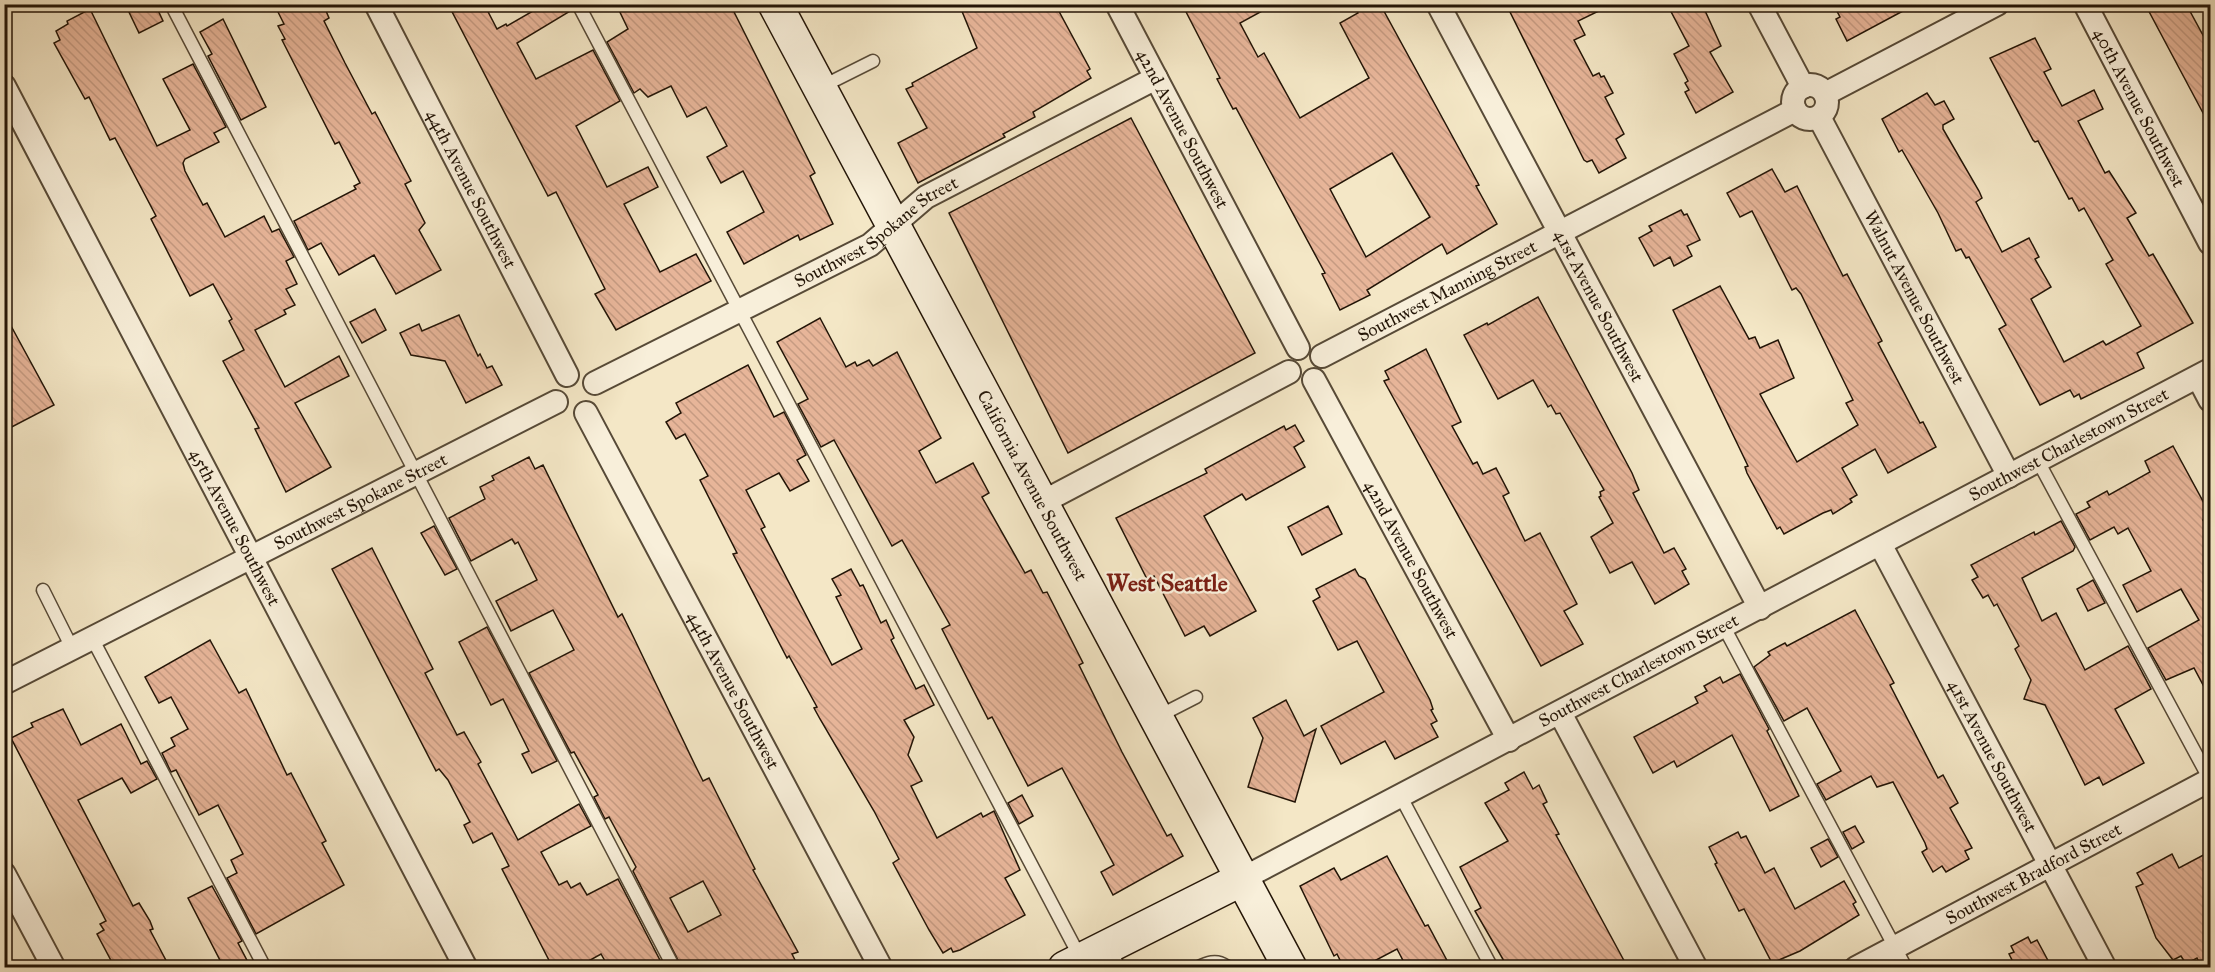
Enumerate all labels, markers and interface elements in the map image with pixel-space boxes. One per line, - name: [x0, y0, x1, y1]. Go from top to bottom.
- street label: 40th Avenue Southwest: [2089, 24, 2190, 191]
- street label: 42nd Avenue Southwest: [1132, 45, 1234, 213]
- street label: 44th Avenue Southwest: [421, 106, 522, 273]
- street label: Southwest Spokane Street: [790, 171, 962, 292]
- street label: Walnut Avenue Southwest: [1859, 207, 1970, 389]
- street label: 41st Avenue Southwest: [1549, 226, 1649, 386]
- street label: Southwest Manning Street: [1354, 235, 1541, 347]
- street label: Southwest Charlestown Street: [1965, 382, 2173, 506]
- street label: California Avenue Southwest: [972, 386, 1093, 585]
- street label: 45th Avenue Southwest: [185, 445, 286, 610]
- street label: Southwest Spokane Street: [270, 448, 451, 555]
- street label: 42nd Avenue Southwest: [1359, 476, 1463, 643]
- district label: West Seattle: [1106, 568, 1228, 598]
- street label: 44th Avenue Southwest: [682, 607, 785, 774]
- street label: Southwest Charlestown Street: [1535, 609, 1743, 732]
- street label: 41st Avenue Southwest: [1943, 676, 2042, 837]
- street label: Southwest Bradford Street: [1942, 818, 2126, 929]

